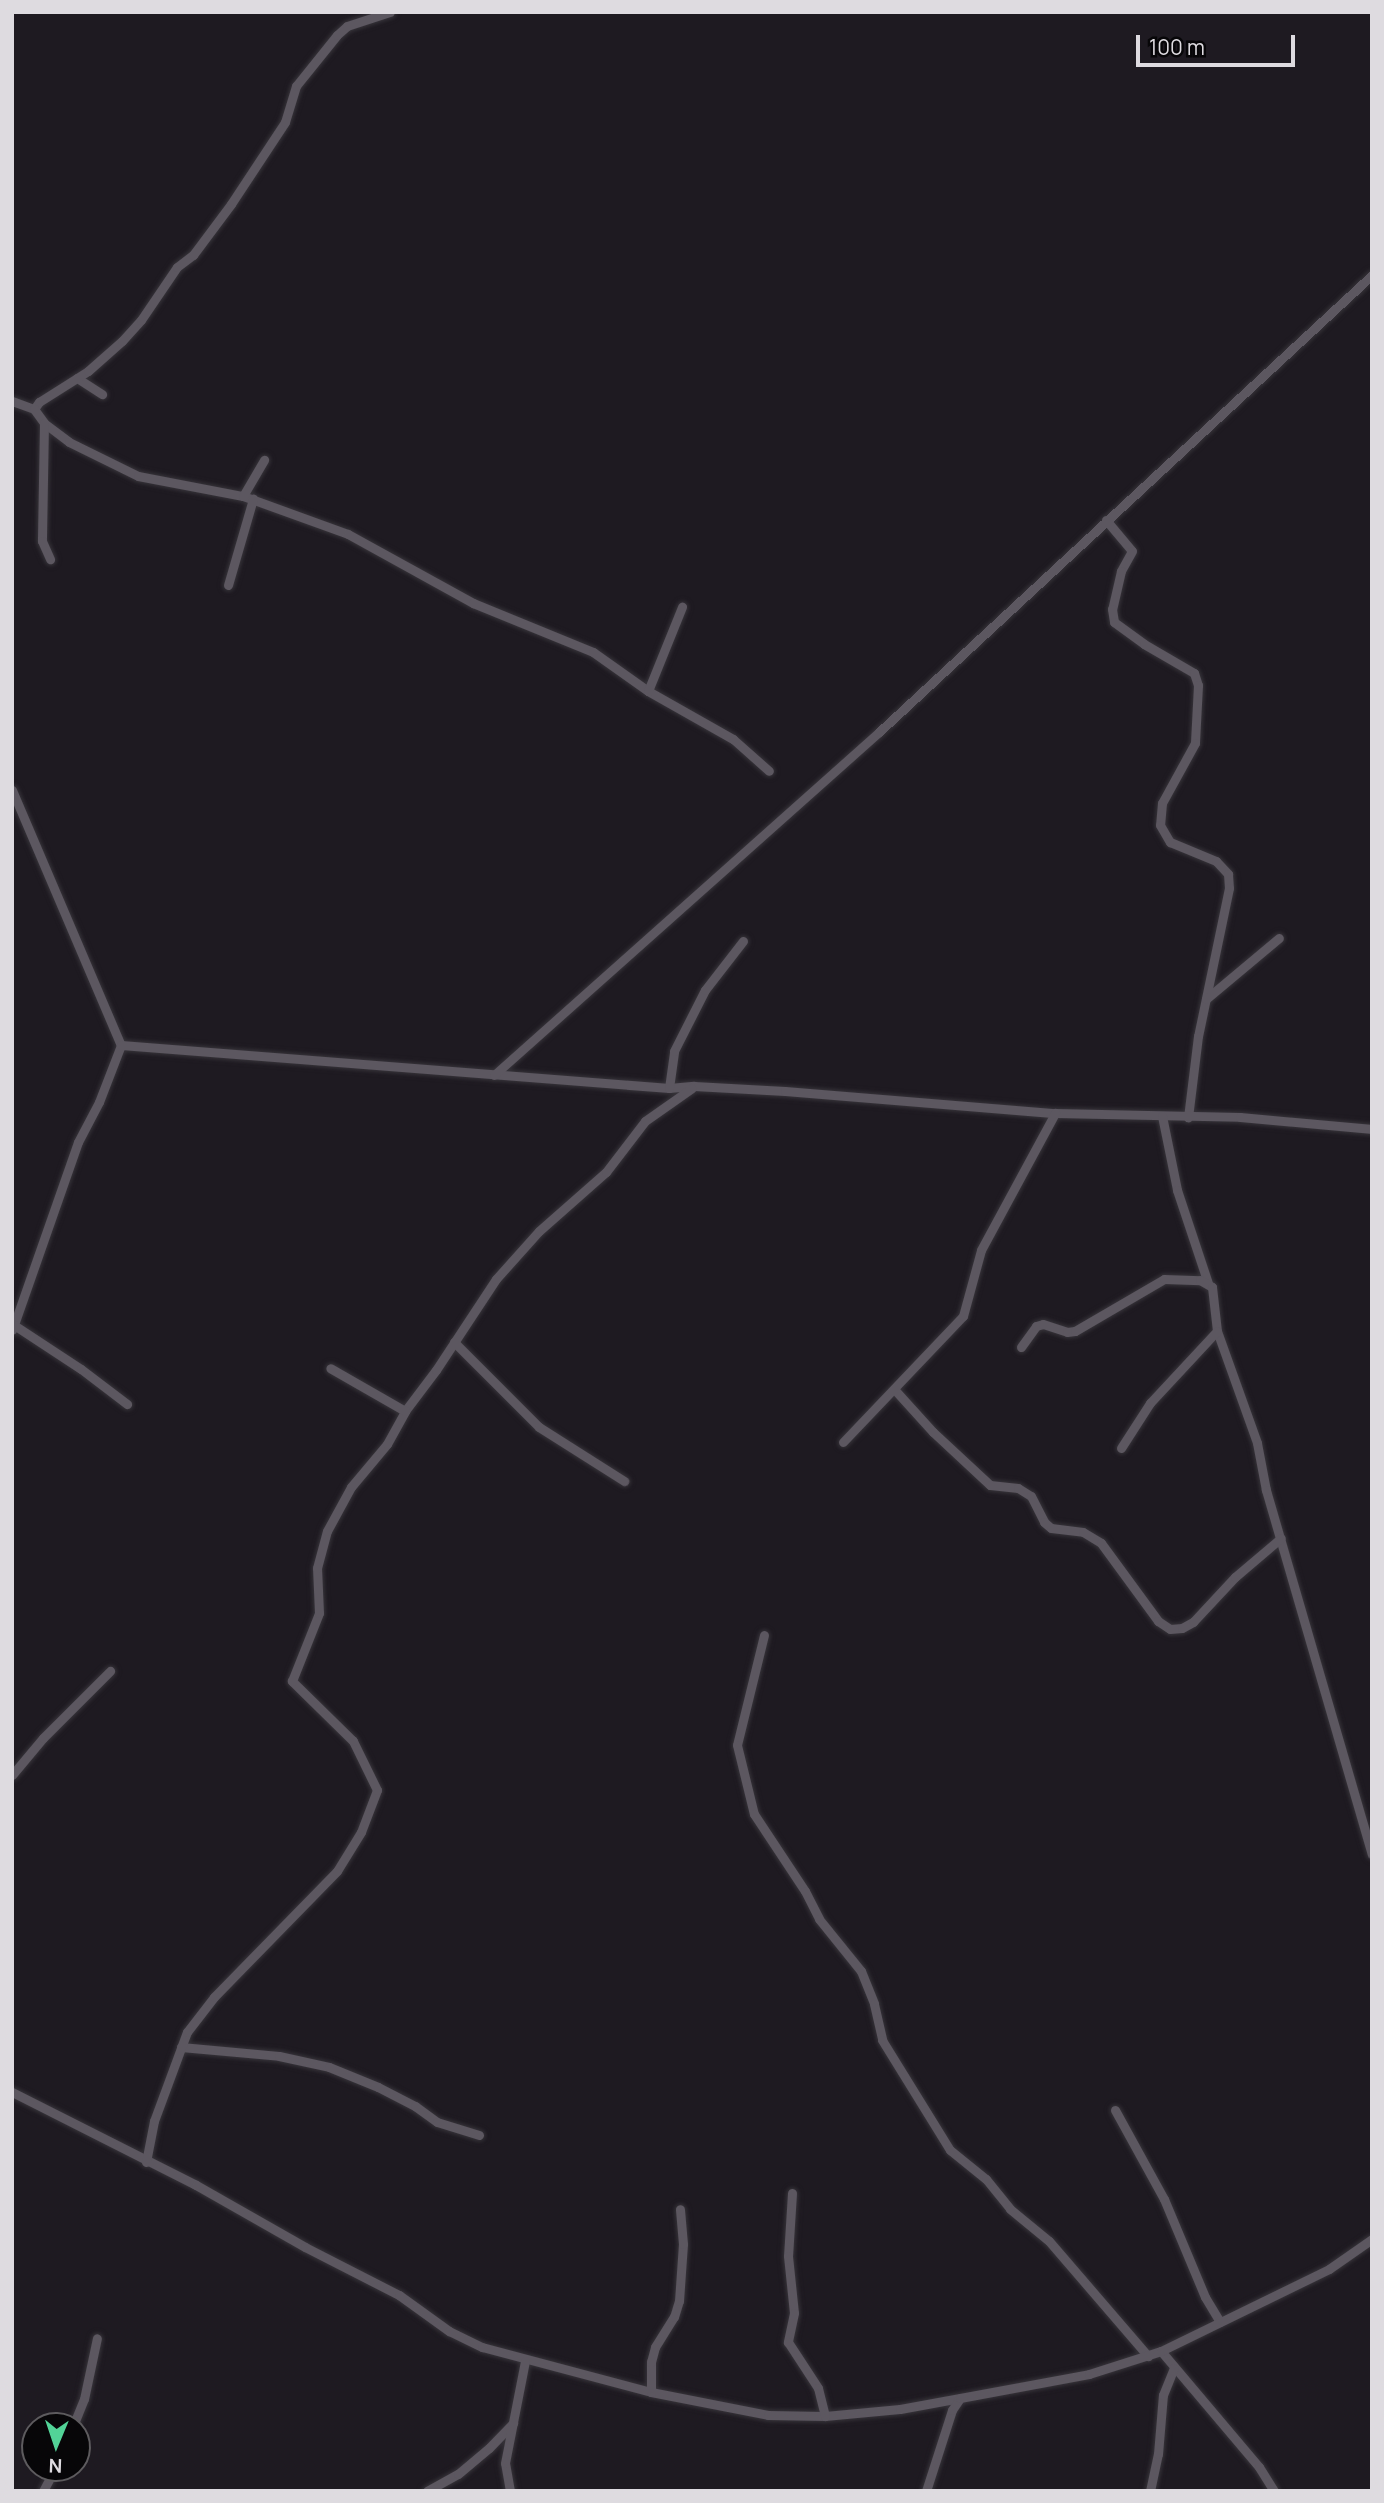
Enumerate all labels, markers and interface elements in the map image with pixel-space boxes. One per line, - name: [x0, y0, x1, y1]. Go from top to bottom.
- scale bar: [1139, 21, 1298, 65]
- text: 100 m: [1149, 33, 1205, 61]
- north arrow: [21, 2412, 91, 2482]
- text: N: [48, 2453, 63, 2479]

